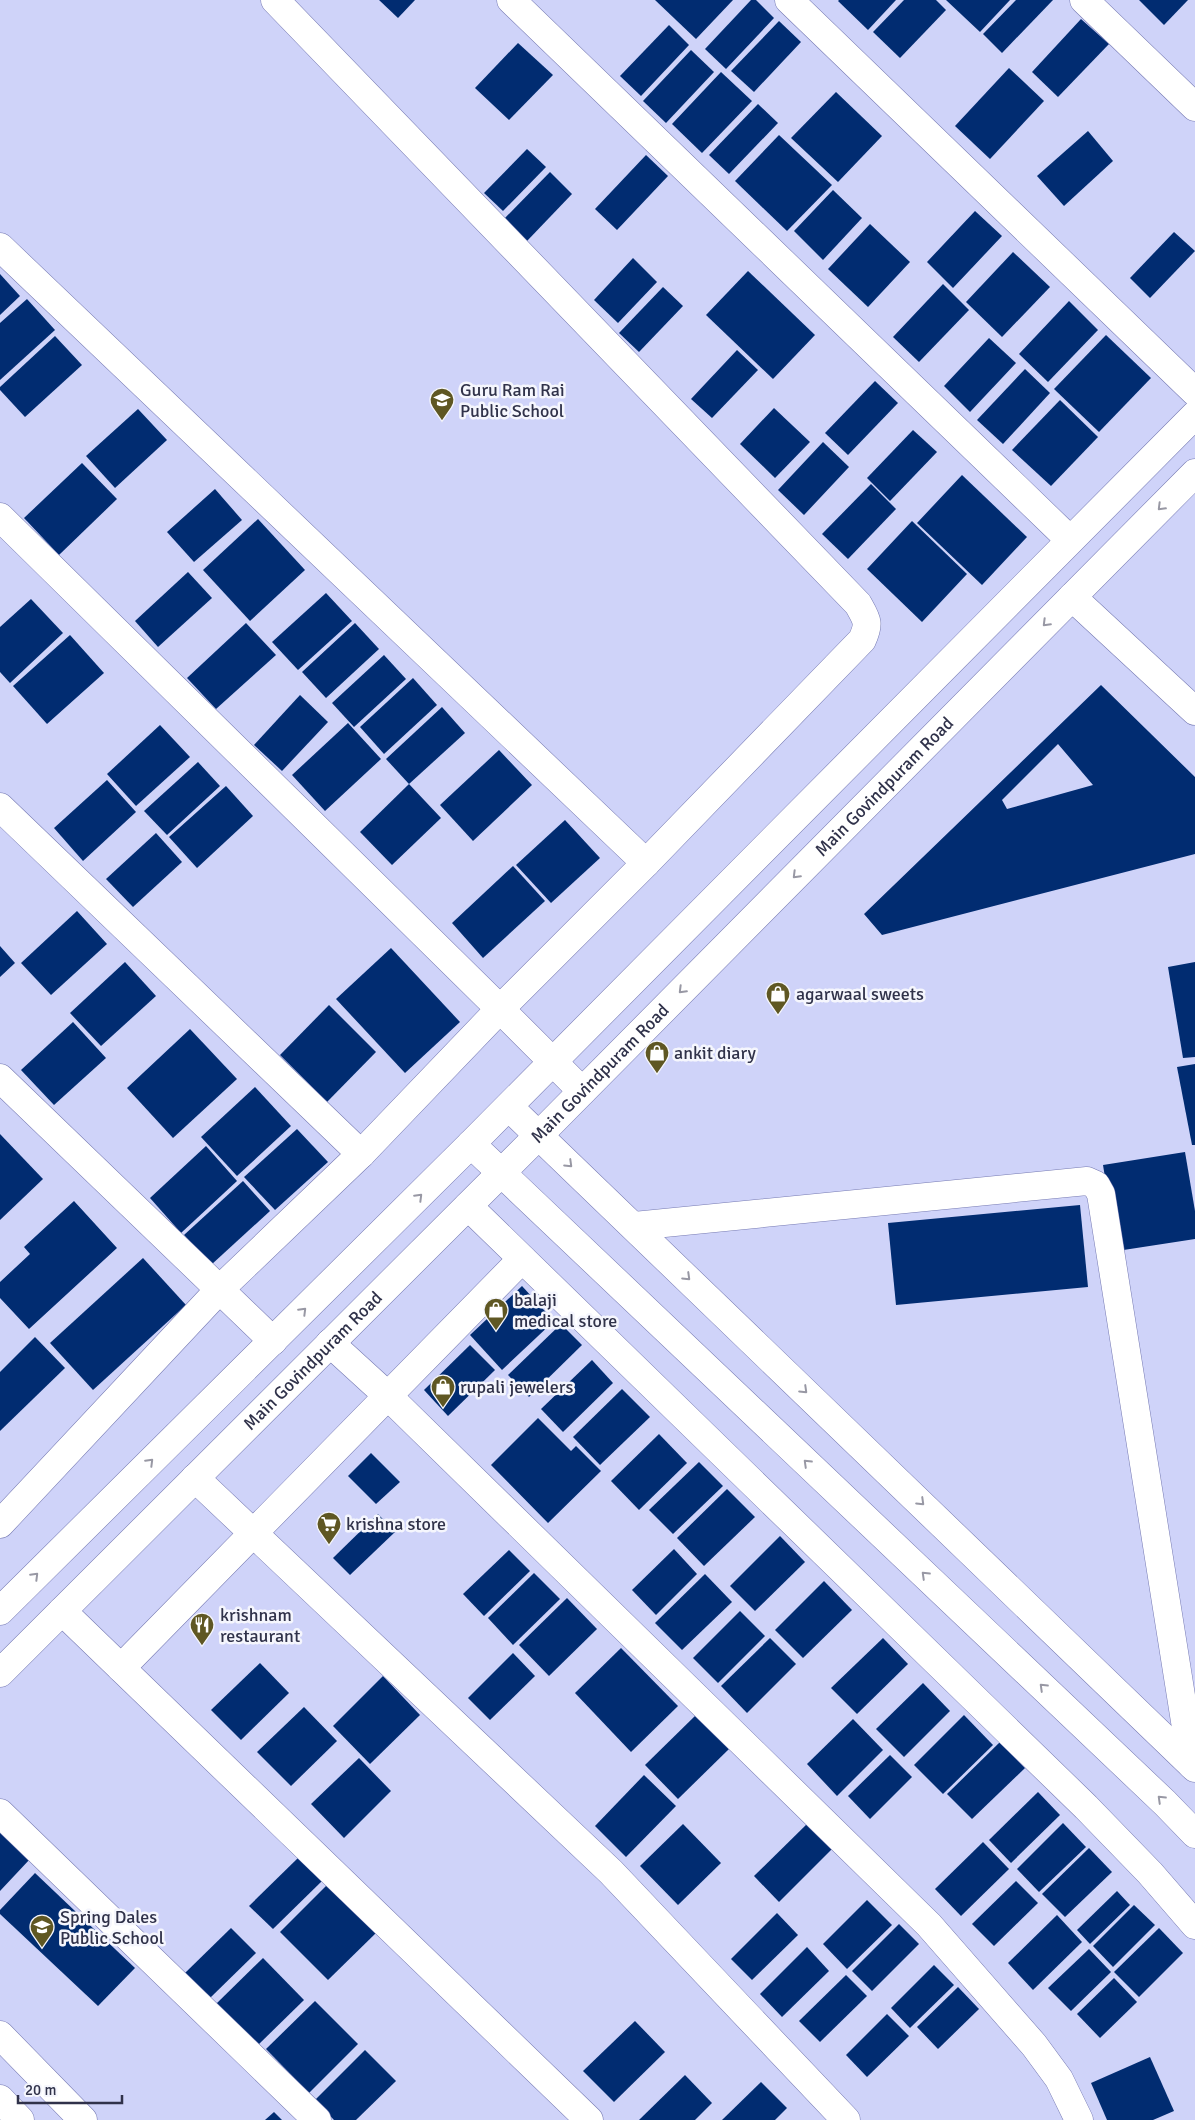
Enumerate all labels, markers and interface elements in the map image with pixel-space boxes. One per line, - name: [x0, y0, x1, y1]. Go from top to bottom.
- place label: Guru Ram Rai Public School: [460, 379, 565, 422]
- school or university icon: Guru Ram Rai Public School: [429, 387, 455, 421]
- one-way arrow: [1158, 502, 1167, 511]
- one-way arrow: [1043, 617, 1052, 626]
- street label: Main Govindpuram Road: [810, 712, 958, 861]
- one-way arrow: [793, 869, 802, 878]
- shop icon: agarwaal sweets: [765, 981, 791, 1015]
- place label: agarwaal sweets: [796, 983, 924, 1005]
- one-way arrow: [679, 984, 688, 993]
- street label: Main Govindpuram Road: [526, 999, 674, 1148]
- shop icon: ankit diary: [644, 1040, 670, 1074]
- place label: ankit diary: [674, 1042, 756, 1064]
- one-way arrow: [564, 1158, 573, 1167]
- one-way arrow: [413, 1193, 422, 1202]
- one-way arrow: [681, 1271, 690, 1280]
- street label: Main Govindpuram Road: [239, 1287, 387, 1435]
- place label: balaji medical store: [514, 1289, 617, 1332]
- shop icon: balaji medical store: [483, 1297, 509, 1331]
- one-way arrow: [297, 1308, 306, 1317]
- shop icon: rupali jewelers: [430, 1374, 456, 1408]
- place label: rupali jewelers: [460, 1376, 573, 1398]
- one-way arrow: [798, 1384, 807, 1393]
- one-way arrow: [145, 1459, 154, 1468]
- one-way arrow: [804, 1460, 813, 1469]
- one-way arrow: [915, 1496, 924, 1505]
- supermarket icon: krishna store: [316, 1511, 342, 1545]
- place label: krishna store: [346, 1513, 446, 1535]
- one-way arrow: [922, 1572, 931, 1581]
- one-way arrow: [29, 1573, 38, 1582]
- place label: krishnam restaurant: [220, 1604, 300, 1647]
- restaurant icon: krishnam restaurant: [189, 1612, 215, 1646]
- one-way arrow: [1040, 1684, 1049, 1693]
- one-way arrow: [1158, 1796, 1167, 1805]
- place label: Spring Dales Public School: [60, 1906, 164, 1949]
- school or university icon: Spring Dales Public School: [29, 1914, 55, 1948]
- scale bar: [18, 2072, 121, 2104]
- text: 20 m: [25, 2081, 56, 2099]

